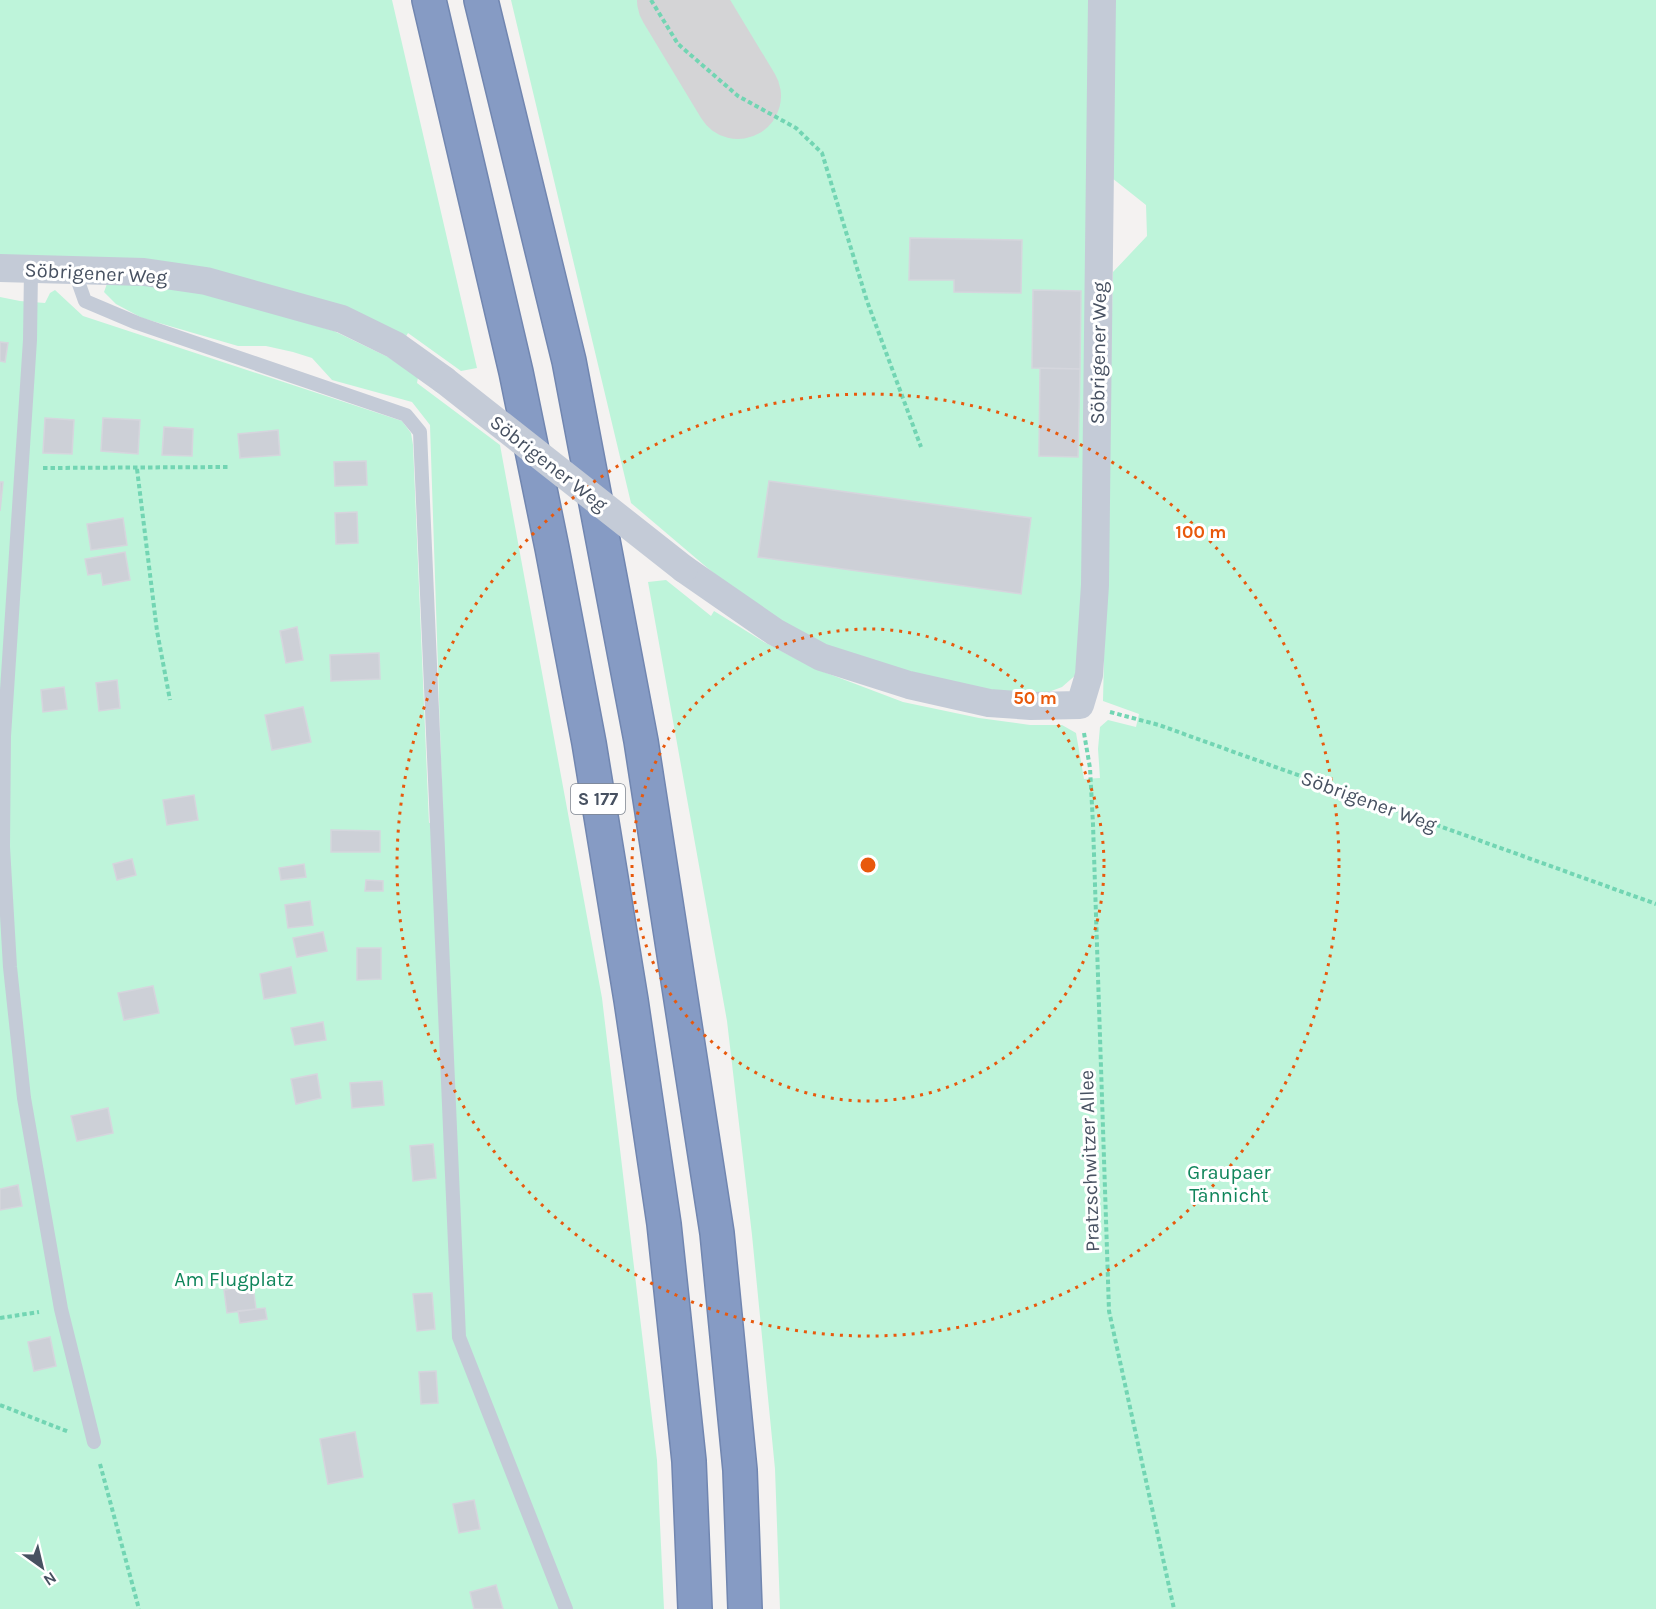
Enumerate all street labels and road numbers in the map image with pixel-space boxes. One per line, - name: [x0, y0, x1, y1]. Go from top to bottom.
- street label: Söbrigener Weg: [24, 258, 168, 289]
- street label: Söbrigener Weg: [1086, 281, 1111, 425]
- street label: Söbrigener Weg: [485, 410, 612, 516]
- street label: Söbrigener Weg: [1298, 766, 1440, 837]
- road number: S 177: [571, 784, 625, 814]
- street label: Pratzschwitzer Allee: [1075, 1070, 1104, 1252]

